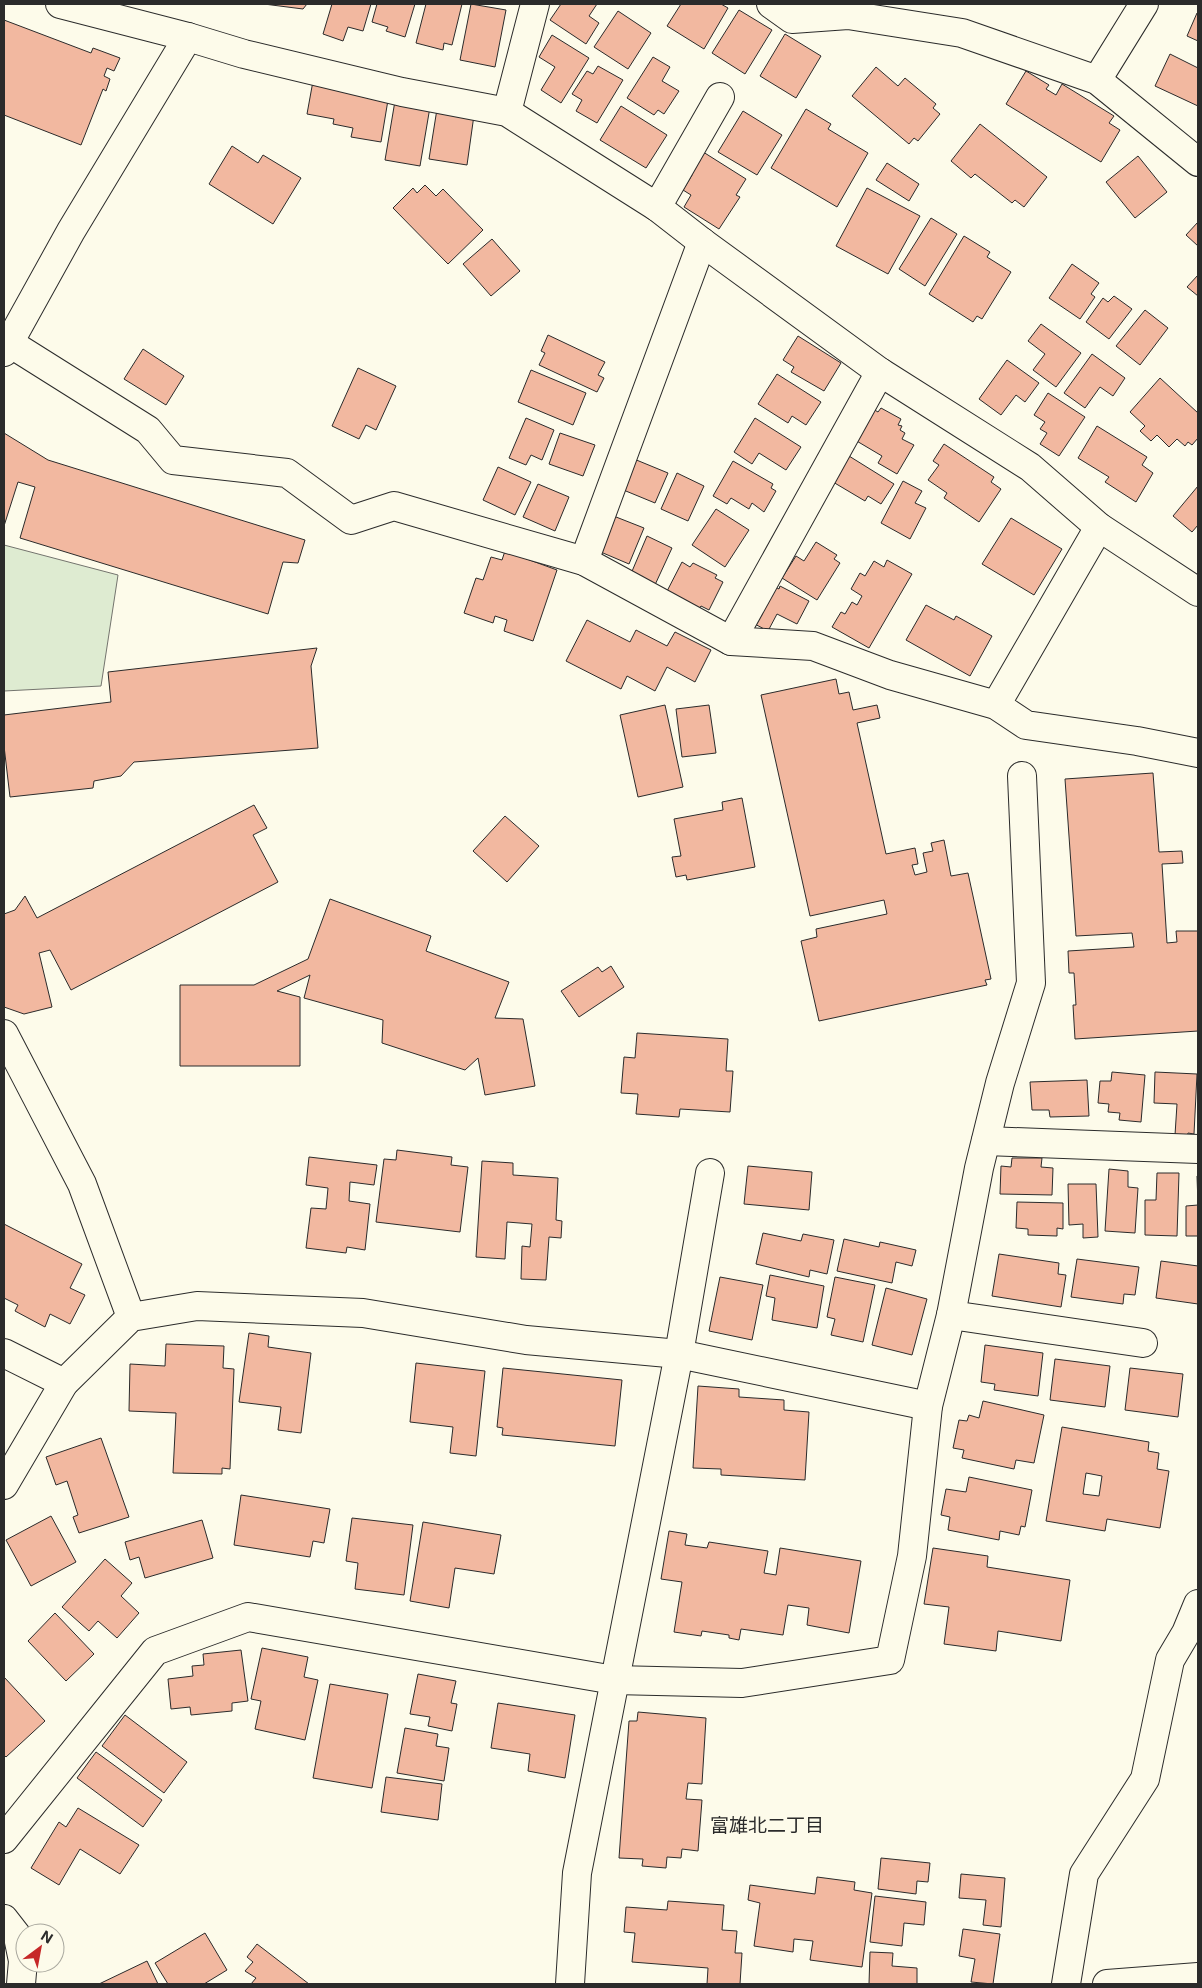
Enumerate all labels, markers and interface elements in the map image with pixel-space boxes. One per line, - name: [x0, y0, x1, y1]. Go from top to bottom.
- district label: 富雄北二丁目: [710, 1814, 824, 1837]
- north arrow: [15, 1923, 65, 1973]
- text: N: [38, 1927, 56, 1947]

